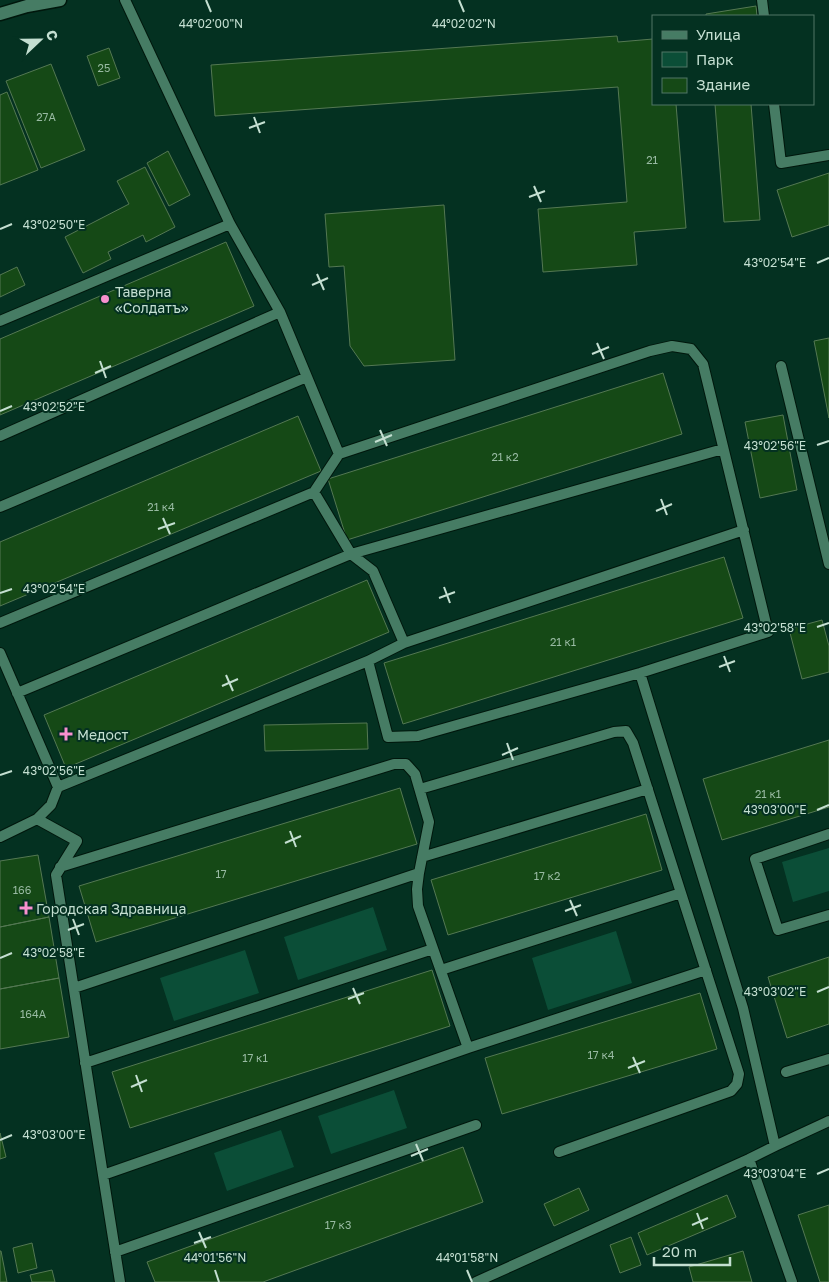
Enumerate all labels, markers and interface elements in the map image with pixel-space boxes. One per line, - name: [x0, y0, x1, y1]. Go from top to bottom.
- north arrow: [15, 15, 65, 65]
- legend: [652, 15, 814, 105]
- text: 44°02'00"N: [179, 16, 243, 31]
- text: 44°02'02"N: [432, 16, 496, 31]
- text: Улица: [696, 25, 741, 43]
- text: С: [43, 27, 62, 43]
- text: Парк: [696, 50, 734, 68]
- house number: 25: [98, 61, 110, 74]
- text: Здание: [696, 75, 750, 93]
- house number: 27А: [36, 110, 56, 123]
- house number: 21: [646, 153, 658, 166]
- text: 43°02'50"E: [23, 217, 85, 232]
- text: 43°02'54"E: [744, 255, 806, 270]
- place label: Таверна «Солдатъ»: [115, 283, 189, 316]
- marker: Таверна «Солдатъ»: [99, 293, 111, 305]
- text: 43°02'52"E: [23, 399, 85, 414]
- text: 43°02'56"E: [744, 438, 806, 453]
- house number: 21 к2: [491, 450, 519, 463]
- house number: 21 к4: [147, 500, 175, 513]
- text: 43°02'54"E: [23, 581, 85, 596]
- text: 43°02'58"E: [744, 620, 806, 635]
- house number: 21 к1: [550, 635, 576, 648]
- place label: Медост: [77, 726, 129, 743]
- marker: Медост: [59, 727, 73, 741]
- text: 43°02'56"E: [23, 763, 85, 778]
- house number: 21 к1: [755, 787, 781, 800]
- text: 43°03'00"E: [743, 802, 807, 817]
- house number: 17: [215, 867, 227, 880]
- house number: 17 к2: [534, 869, 560, 882]
- house number: 166: [13, 883, 32, 896]
- place label: Городская Здравница: [36, 900, 187, 917]
- marker: Городская Здравница: [20, 902, 32, 914]
- text: 43°02'58"E: [23, 945, 85, 960]
- text: 43°03'02"E: [744, 984, 806, 999]
- house number: 164А: [20, 1007, 47, 1020]
- house number: 17 к4: [588, 1048, 615, 1061]
- house number: 17 к1: [242, 1051, 268, 1064]
- text: 43°03'00"E: [22, 1127, 86, 1142]
- text: 43°03'04"E: [744, 1166, 806, 1181]
- house number: 17 к3: [325, 1218, 351, 1231]
- scale bar: [654, 1234, 730, 1266]
- text: 20 m: [662, 1242, 697, 1260]
- text: 44°01'56"N: [184, 1250, 246, 1265]
- text: 44°01'58"N: [436, 1250, 498, 1265]

